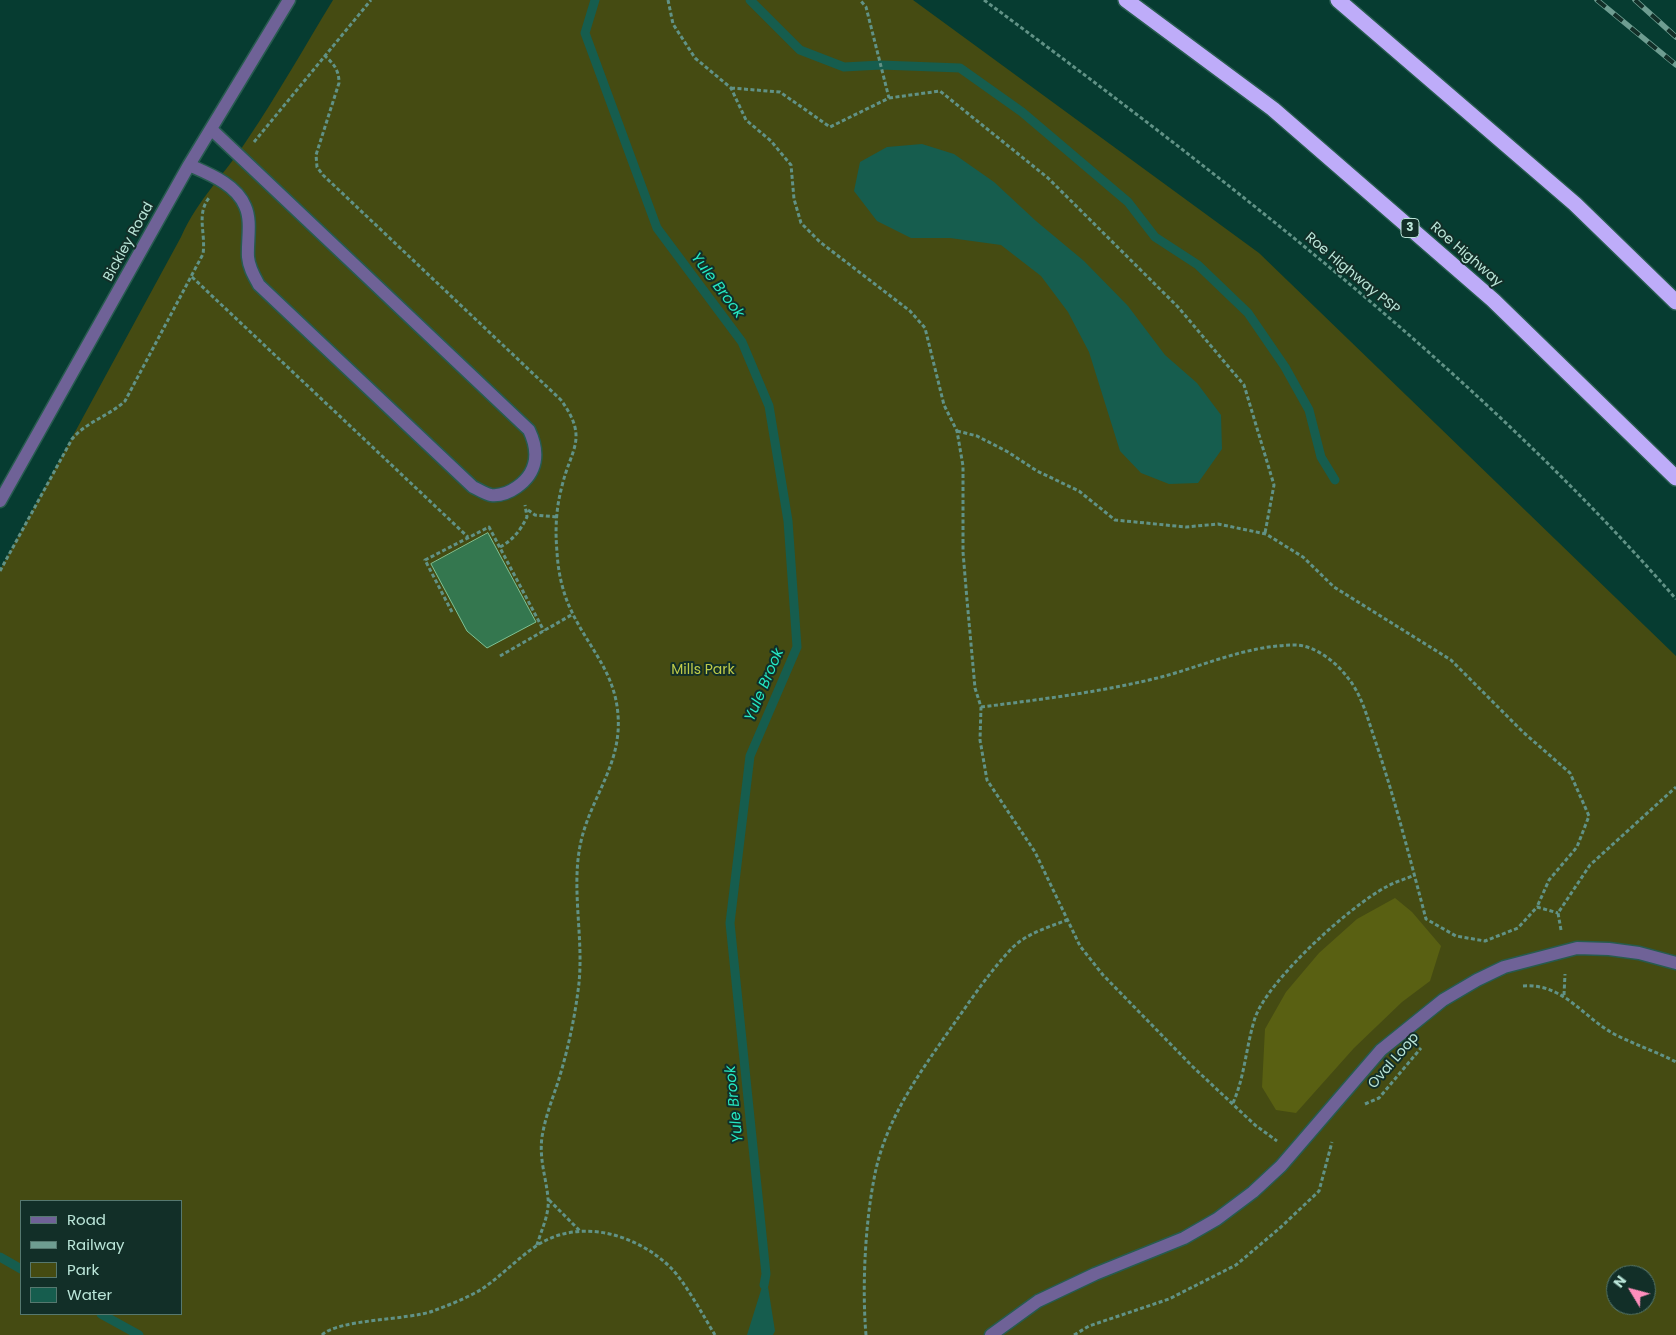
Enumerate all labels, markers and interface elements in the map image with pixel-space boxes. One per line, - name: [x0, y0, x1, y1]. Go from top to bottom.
- street label: Bickley Road: [100, 199, 158, 285]
- road number: 3: [1401, 218, 1419, 238]
- street label: Roe Highway: [1426, 219, 1506, 291]
- street label: Roe Highway PSP: [1301, 229, 1403, 319]
- water label: Yule Brook: [686, 250, 748, 322]
- water label: Yule Brook: [742, 646, 788, 724]
- park label: Mills Park: [671, 662, 735, 678]
- street label: Oval Loop: [1365, 1029, 1423, 1093]
- water label: Yule Brook: [722, 1065, 748, 1143]
- legend: [20, 1200, 182, 1315]
- text: Road: [67, 1209, 106, 1230]
- text: Railway: [67, 1234, 125, 1255]
- text: Park: [67, 1259, 99, 1280]
- north arrow: [1606, 1265, 1656, 1315]
- text: N: [1609, 1271, 1631, 1292]
- text: Water: [67, 1284, 112, 1305]

